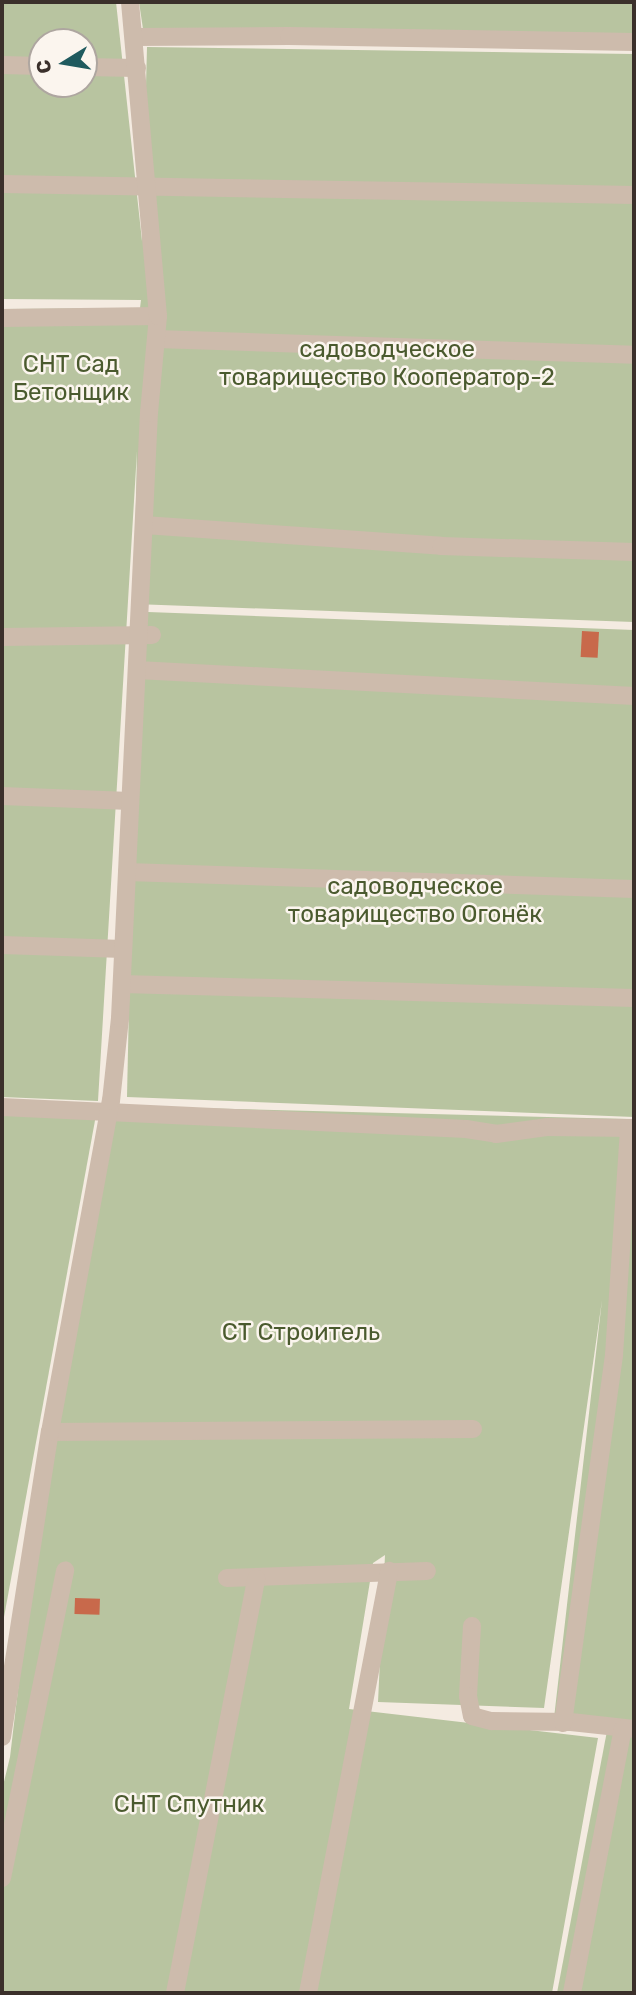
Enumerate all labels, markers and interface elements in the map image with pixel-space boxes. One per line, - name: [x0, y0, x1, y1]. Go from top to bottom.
- north arrow: [28, 28, 98, 98]
- text: С: [31, 58, 56, 75]
- park label: садоводческое товарищество Кооператор-2: [219, 336, 555, 392]
- park label: СНТ Сад Бетонщик: [13, 351, 129, 407]
- park label: садоводческое товарищество Огонёк: [288, 873, 542, 929]
- park label: СТ Строитель: [222, 1319, 380, 1347]
- park label: СНТ Спутник: [114, 1791, 264, 1819]

